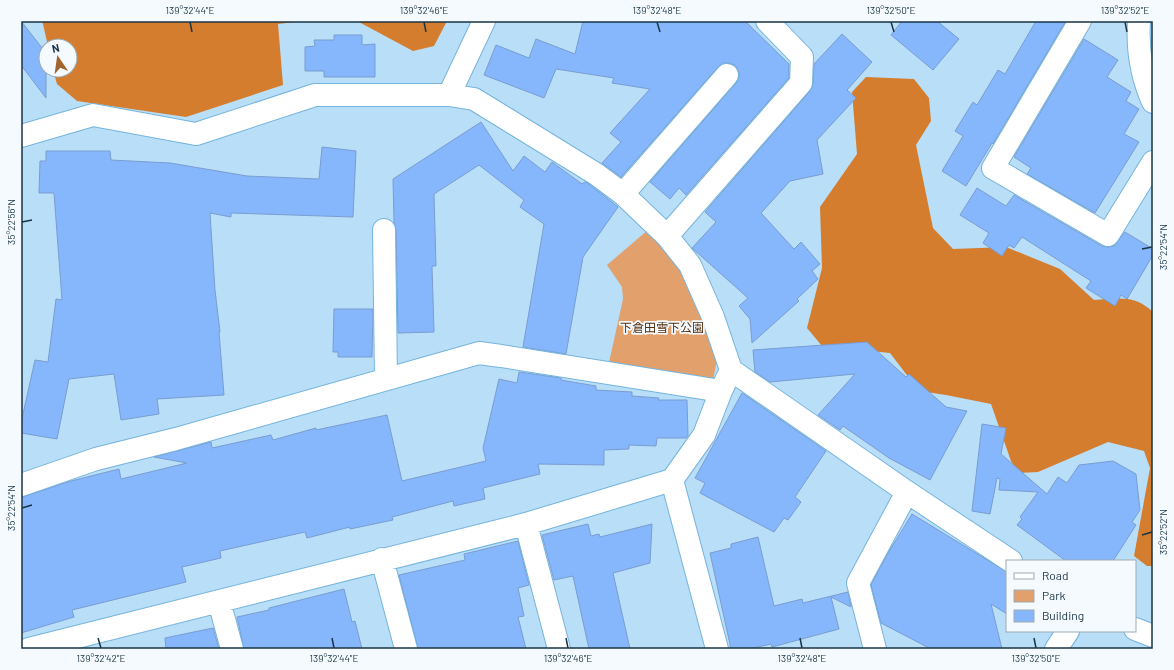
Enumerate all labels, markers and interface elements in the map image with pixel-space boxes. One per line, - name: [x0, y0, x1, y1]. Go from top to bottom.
- text: 139°32'44"E: [166, 4, 214, 16]
- text: 139°32'46"E: [400, 4, 448, 16]
- text: 139°32'48"E: [633, 4, 681, 16]
- text: 139°32'50"E: [867, 4, 915, 16]
- text: 139°32'52"E: [1101, 4, 1149, 16]
- north arrow: [38, 38, 78, 78]
- text: N: [51, 41, 61, 55]
- text: 35°22'56"N: [5, 199, 17, 245]
- text: 35°22'54"N: [1157, 224, 1169, 270]
- park label: 下倉田雪下公園: [620, 320, 704, 334]
- text: 35°22'54"N: [5, 485, 17, 531]
- text: 35°22'52"N: [1157, 509, 1169, 555]
- legend: [1006, 560, 1136, 632]
- text: Road: [1042, 568, 1069, 582]
- text: Park: [1042, 588, 1066, 602]
- text: Building: [1042, 608, 1084, 622]
- text: 139°32'42"E: [77, 652, 125, 664]
- text: 139°32'44"E: [310, 652, 358, 664]
- text: 139°32'46"E: [544, 652, 592, 664]
- text: 139°32'48"E: [778, 652, 826, 664]
- text: 139°32'50"E: [1012, 652, 1060, 664]

